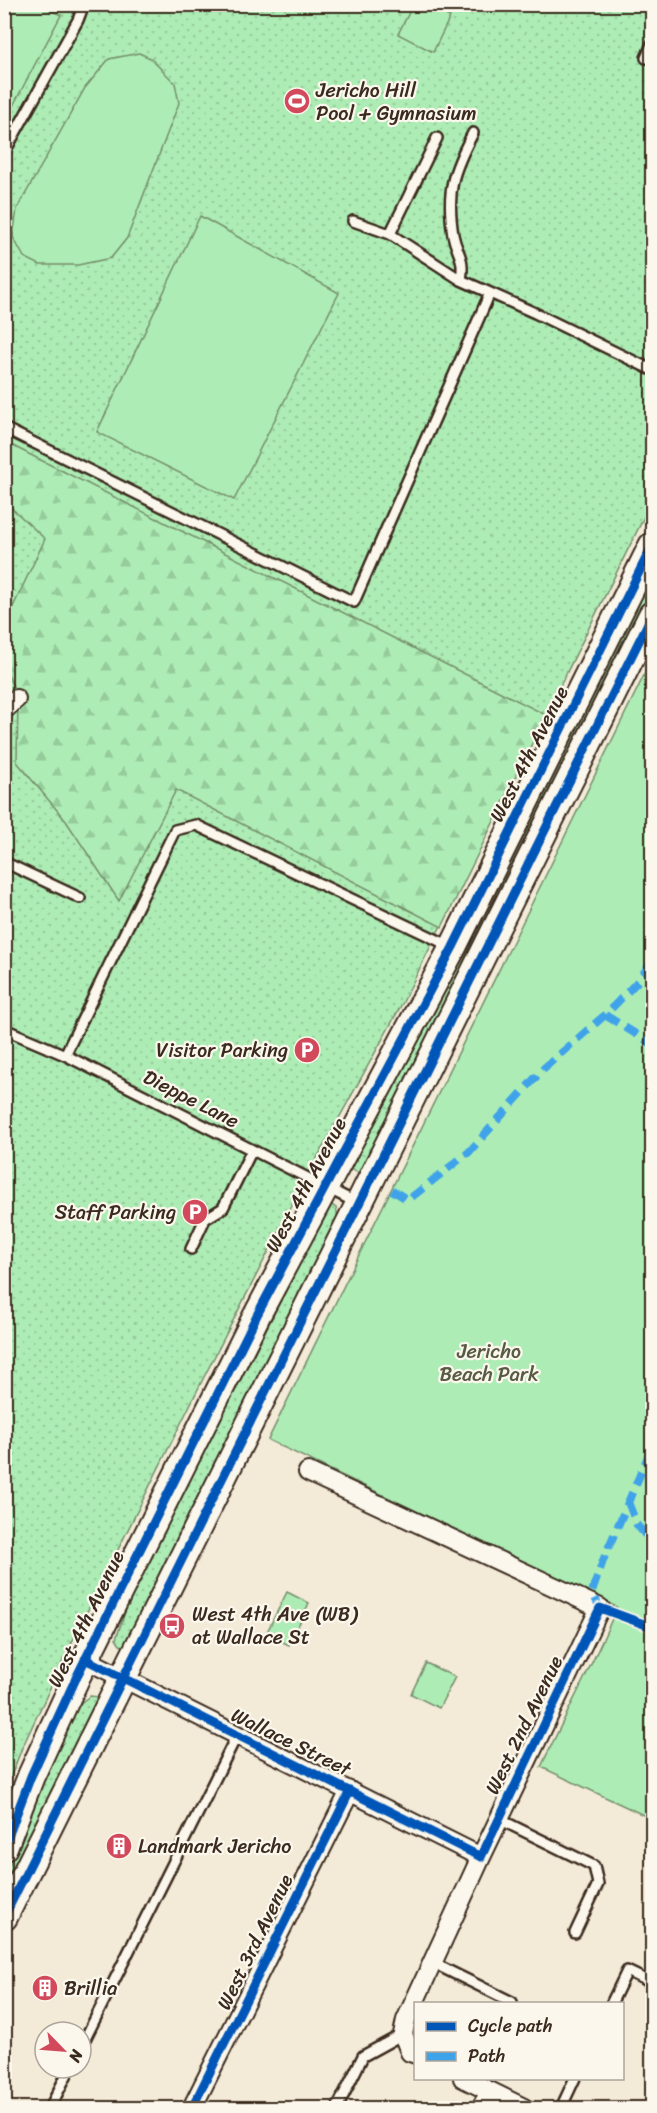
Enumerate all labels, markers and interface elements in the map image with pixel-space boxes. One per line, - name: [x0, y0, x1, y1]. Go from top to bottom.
- place label: Jericho Hill Pool + Gymnasium: [315, 73, 477, 131]
- sports icon: Jericho Hill Pool + Gymnasium: [282, 86, 312, 116]
- street label: West 4th Avenue: [480, 679, 579, 828]
- place label: Visitor Parking: [156, 1033, 288, 1068]
- parking icon: Visitor Parking: [292, 1035, 322, 1065]
- street label: Dieppe Lane: [137, 1060, 245, 1138]
- street label: West 4th Avenue: [256, 1111, 357, 1259]
- place label: Staff Parking: [55, 1195, 176, 1230]
- parking icon: Staff Parking: [180, 1197, 210, 1227]
- park label: Jericho Beach Park: [439, 1334, 539, 1392]
- street label: West 4th Avenue: [38, 1544, 135, 1694]
- place label: West 4th Ave (WB) at Wallace St: [192, 1597, 358, 1655]
- bus stop icon: West 4th Ave (WB) at Wallace St: [157, 1611, 187, 1641]
- street label: West 2nd Avenue: [475, 1649, 573, 1800]
- street label: Wallace Street: [225, 1698, 358, 1787]
- place label: Landmark Jericho: [138, 1829, 291, 1864]
- building icon: Landmark Jericho: [104, 1831, 134, 1861]
- street label: West 3rd Avenue: [207, 1868, 303, 2016]
- place label: Brillia: [64, 1971, 117, 2006]
- building icon: Brillia: [30, 1973, 60, 2003]
- legend: [414, 2002, 624, 2080]
- text: Cycle path: [468, 2010, 552, 2042]
- north arrow: [33, 2020, 93, 2080]
- text: Path: [468, 2040, 505, 2072]
- text: N: [60, 2044, 92, 2068]

